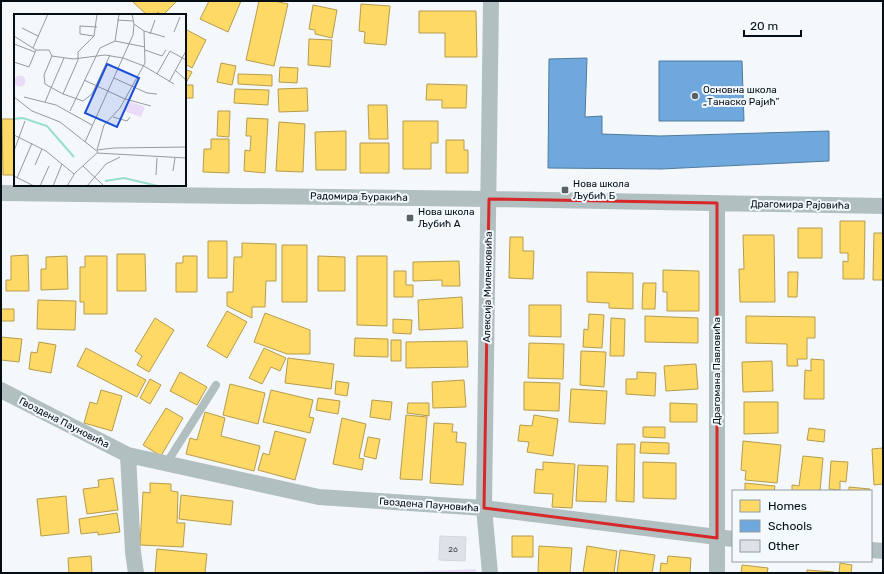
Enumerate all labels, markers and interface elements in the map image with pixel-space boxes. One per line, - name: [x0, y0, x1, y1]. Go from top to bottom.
- scale bar: [744, 12, 801, 38]
- inset map: [14, 14, 186, 186]
- text: 20 m: [750, 19, 778, 33]
- place label: Основна школа „Танаско Рајић”: [703, 84, 780, 108]
- marker: Основна школа „Танаско Рајић”: [690, 91, 700, 101]
- place label: Нова школа Љубић Б: [573, 178, 629, 202]
- marker: Нова школа Љубић Б: [560, 185, 570, 195]
- street label: Радомира Ђуракића: [310, 190, 408, 204]
- street label: Драгомира Рајовића: [750, 198, 850, 212]
- place label: Нова школа Љубић А: [418, 206, 474, 230]
- marker: Нова школа Љубић А: [405, 213, 415, 223]
- street label: Алексија Миленковића: [481, 231, 495, 343]
- street label: Драгомана Павловића: [711, 317, 723, 425]
- street label: Гвоздена Пауновића: [17, 395, 111, 451]
- legend: [732, 490, 872, 562]
- street label: Гвоздена Пауновића: [379, 496, 479, 514]
- text: Homes: [768, 499, 807, 513]
- text: Schools: [768, 519, 812, 533]
- text: Other: [768, 539, 800, 553]
- house number: 26: [448, 545, 458, 554]

